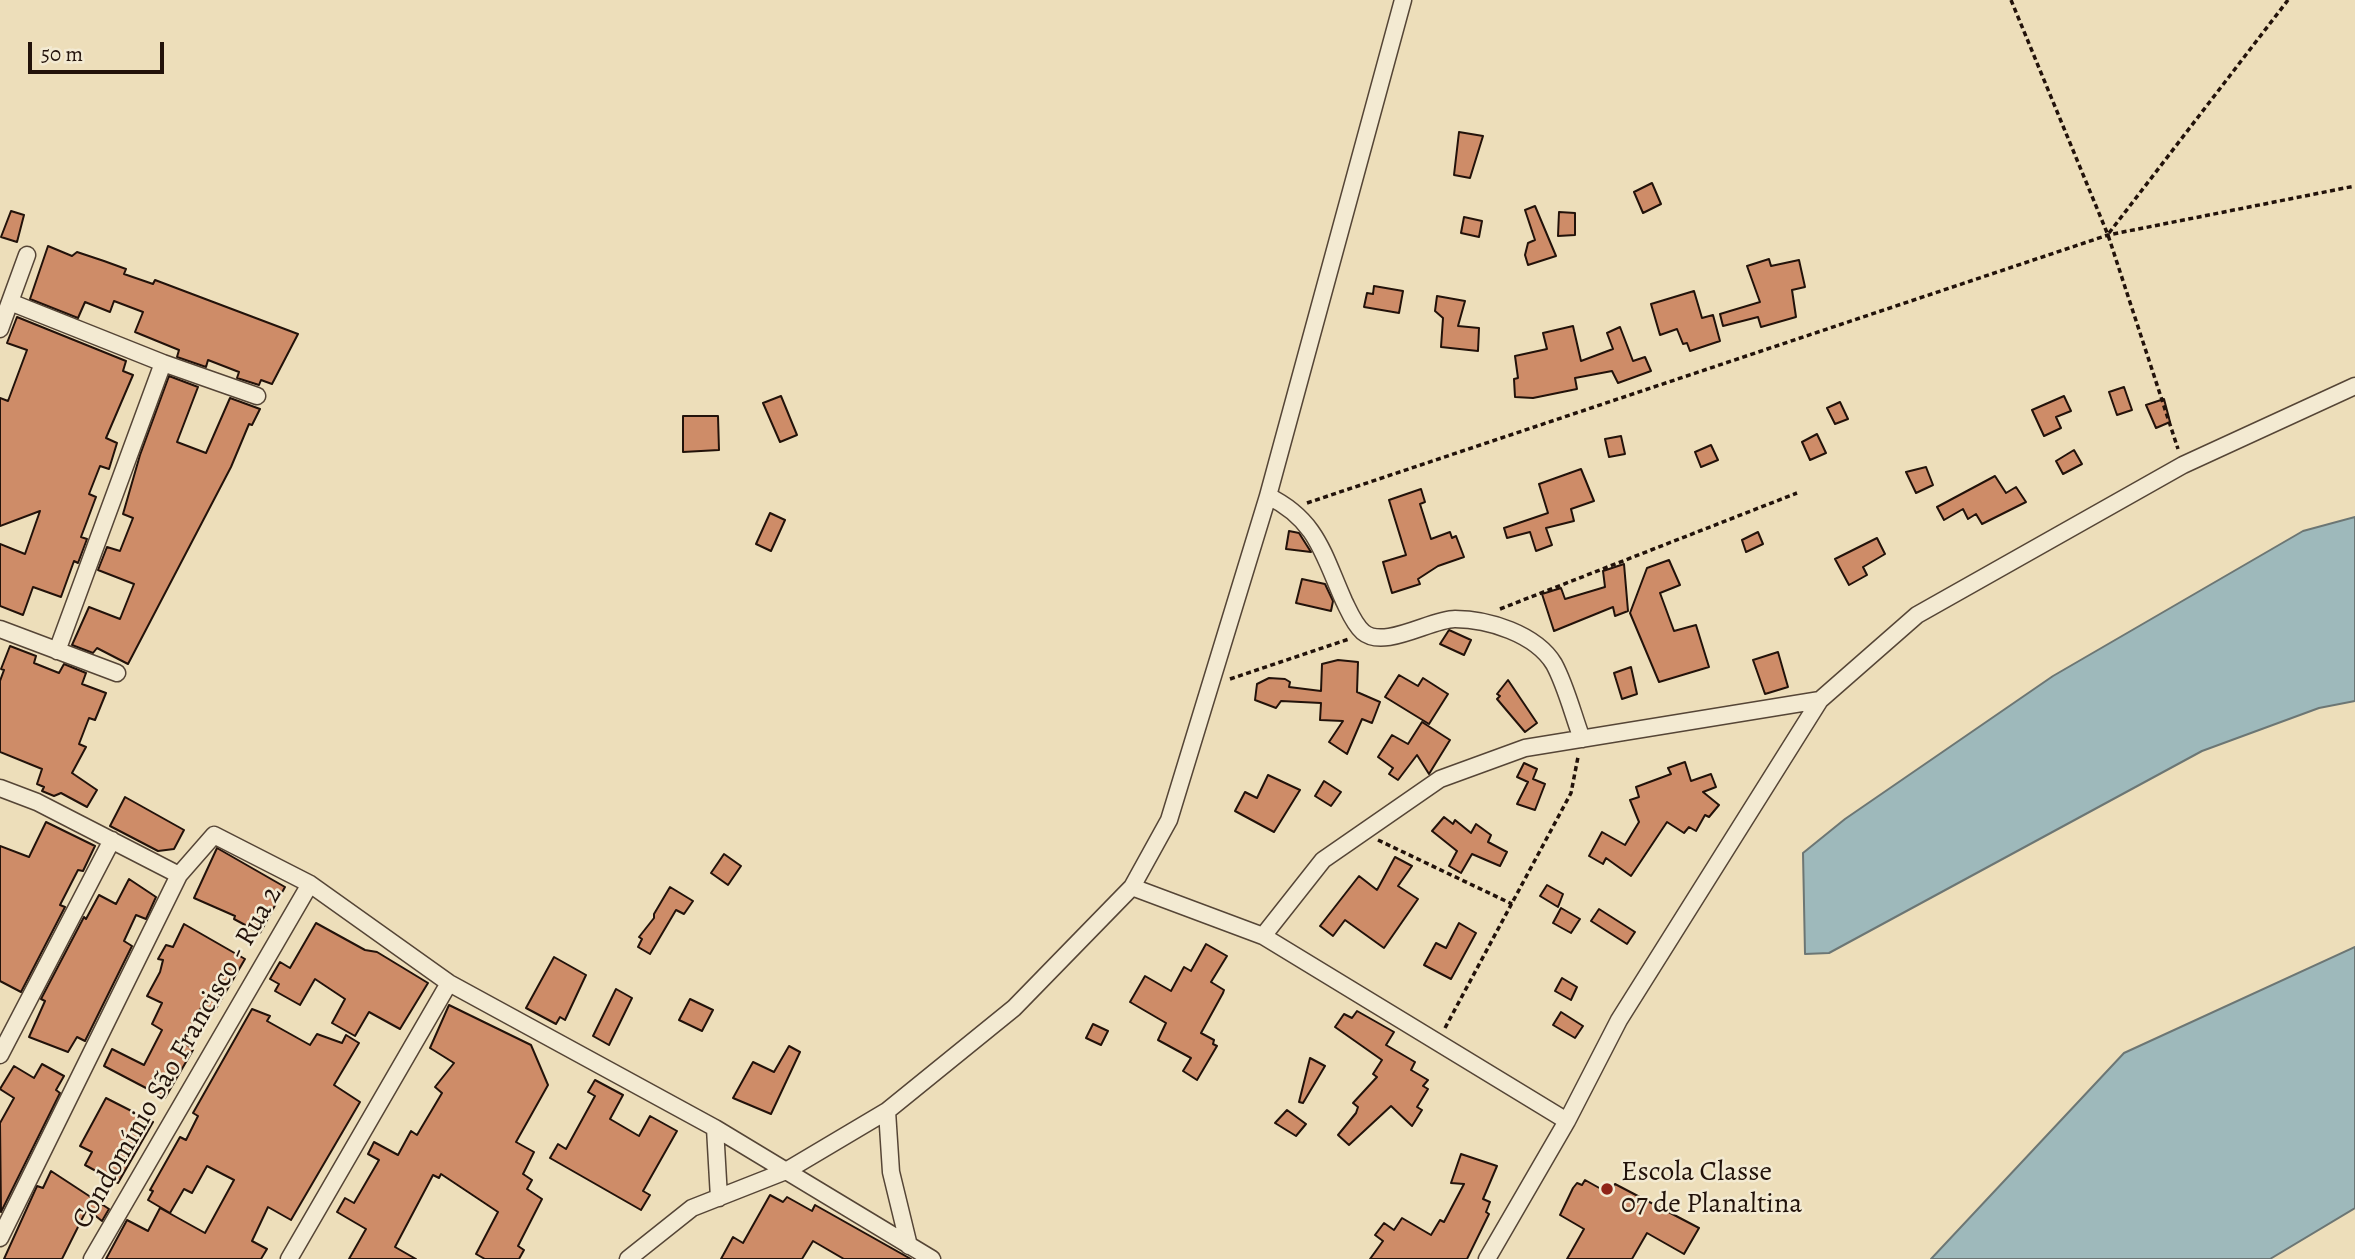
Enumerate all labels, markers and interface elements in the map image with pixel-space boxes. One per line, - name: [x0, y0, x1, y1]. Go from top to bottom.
- scale bar: [32, 28, 168, 72]
- text: 50 m: [41, 40, 83, 68]
- street label: Condomínio São Francisco - Rua 2: [66, 881, 290, 1235]
- place label: Escola Classe 07 de Planaltina: [1621, 1156, 1802, 1222]
- marker: Escola Classe 07 de Planaltina: [1599, 1181, 1615, 1197]

